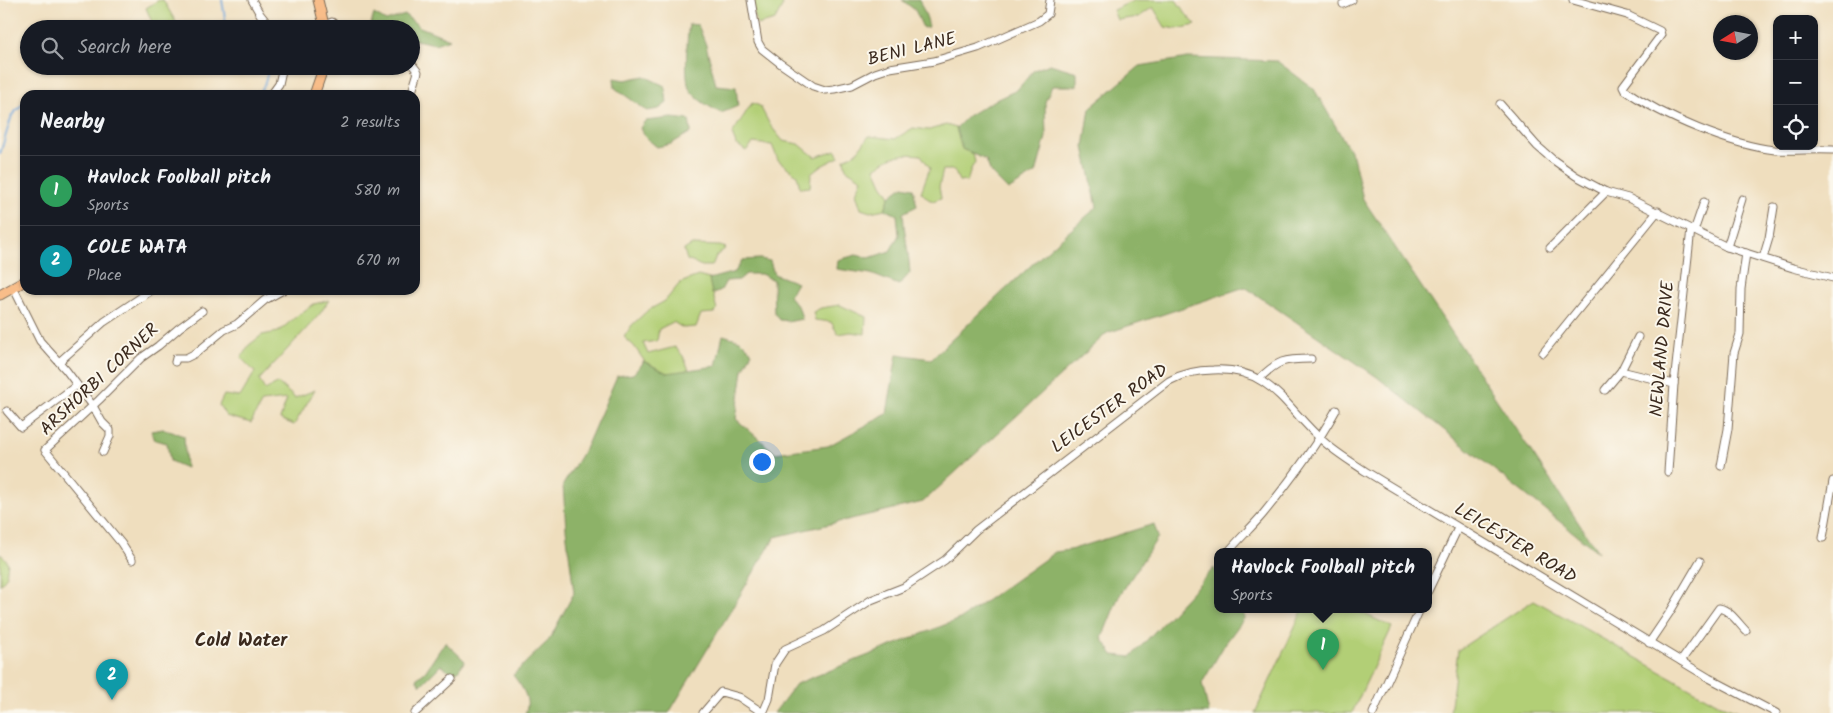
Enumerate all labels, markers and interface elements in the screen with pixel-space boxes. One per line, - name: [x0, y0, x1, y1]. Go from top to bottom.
- north arrow: [1713, 15, 1758, 60]
- map controls: [1773, 15, 1818, 150]
- button: +: [1773, 15, 1818, 60]
- search box: [20, 20, 420, 75]
- street label: BENI LANE: [865, 25, 960, 75]
- text: Search here: [78, 33, 172, 63]
- icon: search: [38, 34, 66, 62]
- button: −: [1773, 60, 1818, 105]
- button: locate: [1773, 105, 1818, 150]
- text: Nearby: [40, 106, 105, 139]
- text: 2 results: [340, 110, 400, 135]
- text: Havlock Foolball pitch: [87, 163, 271, 193]
- text: 1: [54, 178, 58, 203]
- text: 580 m: [355, 178, 400, 203]
- text: Sports: [87, 193, 129, 218]
- text: COLE WATA: [87, 233, 188, 263]
- text: 2: [51, 248, 61, 273]
- text: 670 m: [357, 248, 400, 273]
- text: Place: [87, 263, 121, 288]
- street label: NEWLAND DRIVE: [1643, 279, 1683, 418]
- street label: ARSHORBI CORNER: [34, 317, 166, 443]
- street label: LEICESTER ROAD: [1045, 356, 1175, 462]
- your location: [749, 449, 775, 475]
- street label: LEICESTER ROAD: [1448, 496, 1582, 592]
- popup: [1214, 548, 1432, 613]
- text: Havlock Foolball pitch: [1231, 553, 1415, 583]
- text: Sports: [1231, 583, 1273, 608]
- district label: Cold Water: [195, 626, 288, 656]
- pin: 1: [1307, 629, 1339, 670]
- pin: 2: [96, 659, 128, 700]

